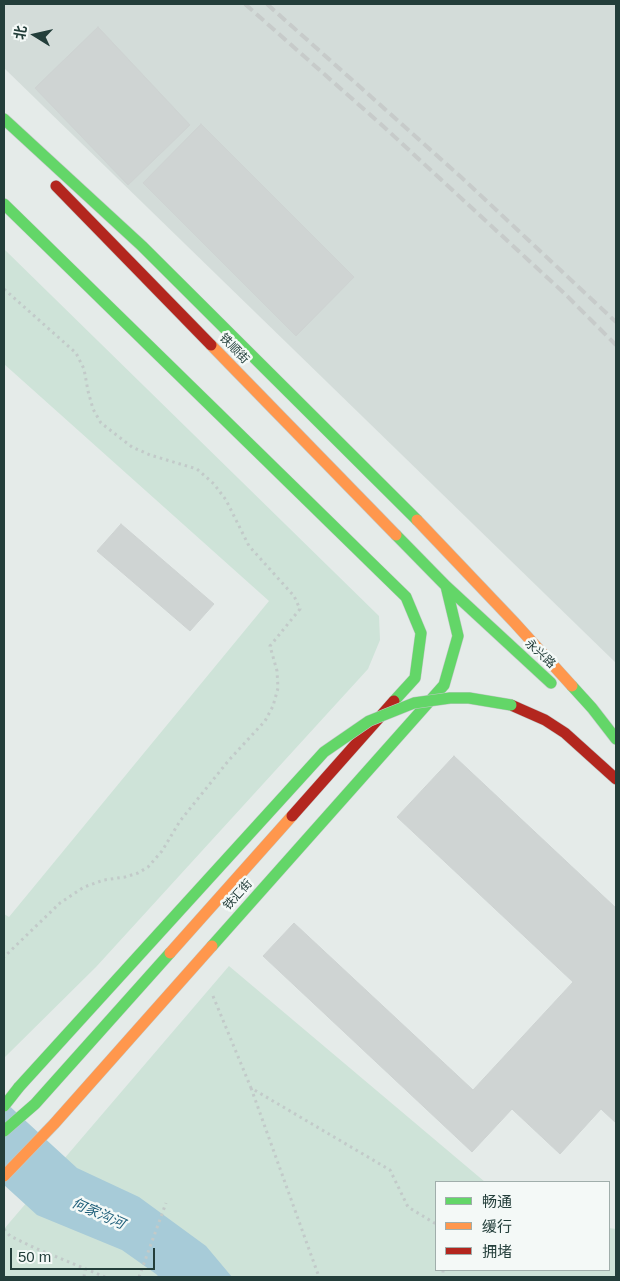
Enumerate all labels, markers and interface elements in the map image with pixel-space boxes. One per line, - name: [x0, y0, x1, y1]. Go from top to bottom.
- north arrow: [10, 10, 60, 60]
- text: 北: [11, 24, 29, 41]
- street label: 铁顺街: [216, 331, 252, 367]
- street label: 永兴路: [522, 636, 558, 672]
- street label: 铁汇街: [221, 877, 255, 913]
- legend: [435, 1181, 610, 1271]
- text: 畅通: [482, 1193, 512, 1210]
- water label: 何家沟河: [69, 1195, 127, 1233]
- text: 缓行: [482, 1218, 512, 1235]
- scale bar: [12, 1238, 158, 1270]
- text: 拥堵: [482, 1243, 512, 1260]
- text: 50 m: [18, 1248, 51, 1265]

